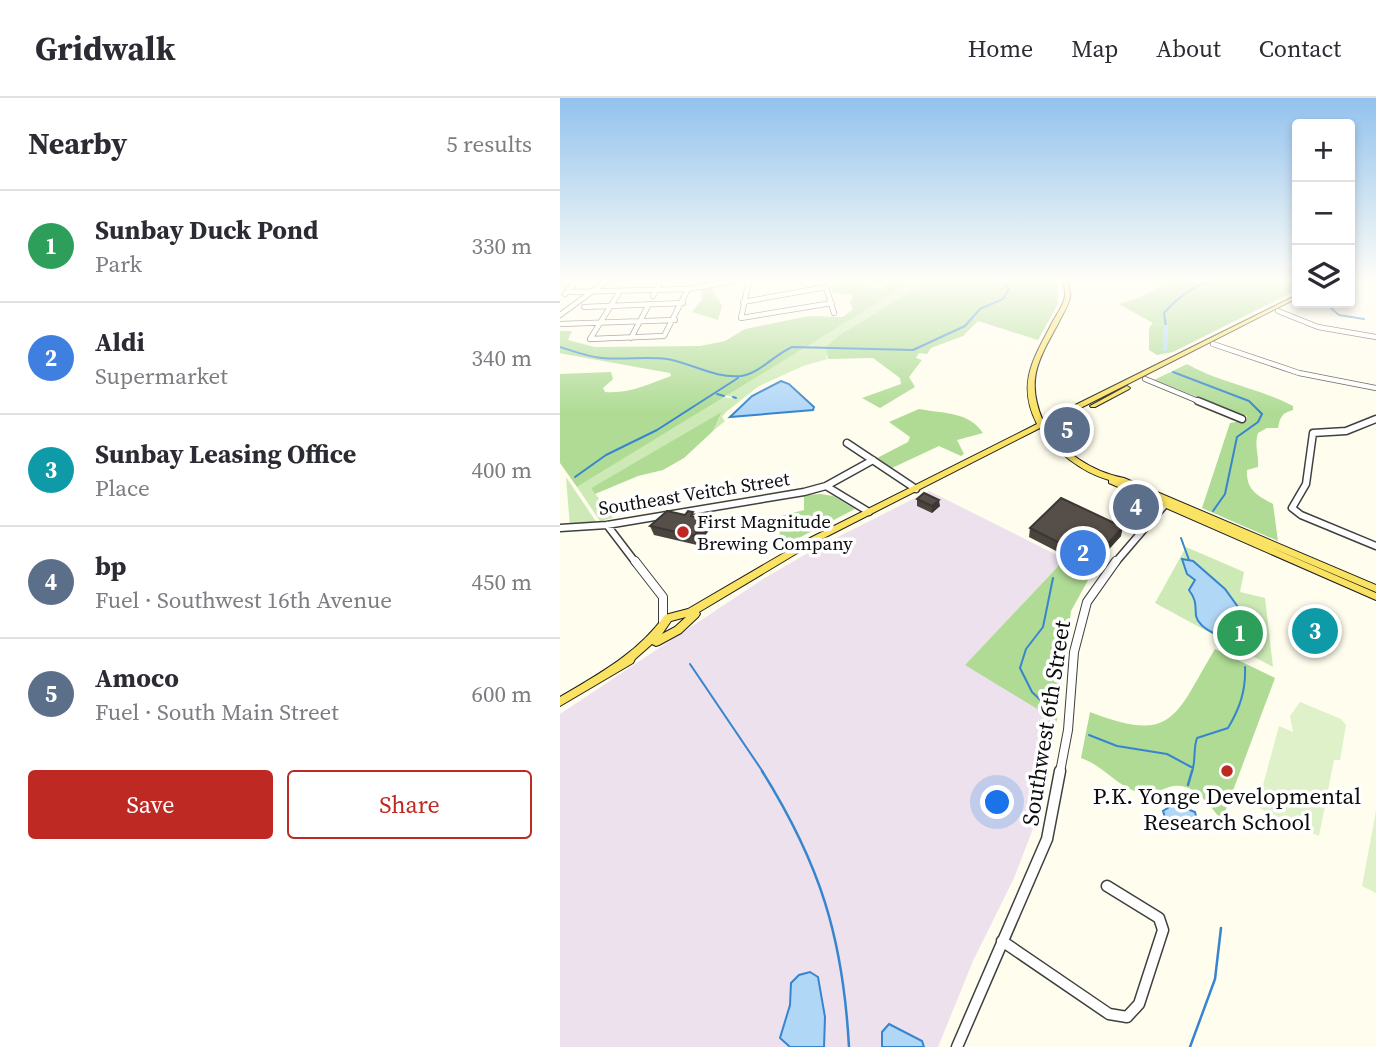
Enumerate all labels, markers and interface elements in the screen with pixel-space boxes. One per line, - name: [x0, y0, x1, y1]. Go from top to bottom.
- text: Gridwalk: [35, 26, 175, 71]
- text: Home: [968, 32, 1033, 65]
- text: Map: [1071, 32, 1118, 65]
- text: About: [1156, 32, 1221, 65]
- text: Contact: [1259, 32, 1341, 65]
- map controls: [1292, 119, 1355, 308]
- button: +: [1292, 119, 1355, 182]
- text: Nearby: [28, 123, 127, 164]
- text: 5 results: [446, 128, 532, 160]
- button: −: [1292, 182, 1355, 245]
- text: Sunbay Duck Pond: [95, 212, 318, 248]
- text: 1: [45, 230, 57, 262]
- text: 330 m: [471, 230, 532, 262]
- button: layers: [1292, 245, 1355, 308]
- text: Park: [95, 248, 142, 280]
- text: Aldi: [95, 324, 145, 360]
- text: 2: [45, 342, 57, 374]
- text: 340 m: [471, 342, 532, 374]
- text: Supermarket: [95, 360, 228, 392]
- pin: 5: [1044, 404, 1090, 456]
- text: Sunbay Leasing Office: [95, 436, 356, 472]
- text: 3: [45, 454, 57, 486]
- text: 400 m: [471, 454, 532, 486]
- street label: Southeast Veitch Street: [597, 465, 792, 521]
- text: Place: [95, 472, 150, 504]
- pin: 4: [1113, 481, 1159, 533]
- place label: First Magnitude Brewing Company: [697, 508, 853, 556]
- marker: First Magnitude Brewing Company: [675, 524, 691, 540]
- pin: 2: [1060, 527, 1106, 579]
- text: bp: [95, 548, 127, 584]
- text: 4: [45, 566, 57, 598]
- text: 450 m: [471, 566, 532, 598]
- text: Fuel · Southwest 16th Avenue: [95, 584, 392, 616]
- pin: 3: [1292, 605, 1338, 657]
- pin: 1: [1217, 607, 1263, 659]
- street label: Southwest 6th Street: [1014, 618, 1078, 828]
- text: Amoco: [95, 660, 179, 696]
- text: 5: [45, 678, 57, 710]
- text: 600 m: [471, 678, 532, 710]
- text: Fuel · South Main Street: [95, 696, 339, 728]
- marker: P.K. Yonge Developmental Research School: [1219, 763, 1235, 779]
- button: Save: [28, 770, 273, 839]
- button: Share: [287, 770, 532, 839]
- place label: P.K. Yonge Developmental Research School: [1093, 780, 1361, 838]
- your location: [980, 785, 1014, 819]

